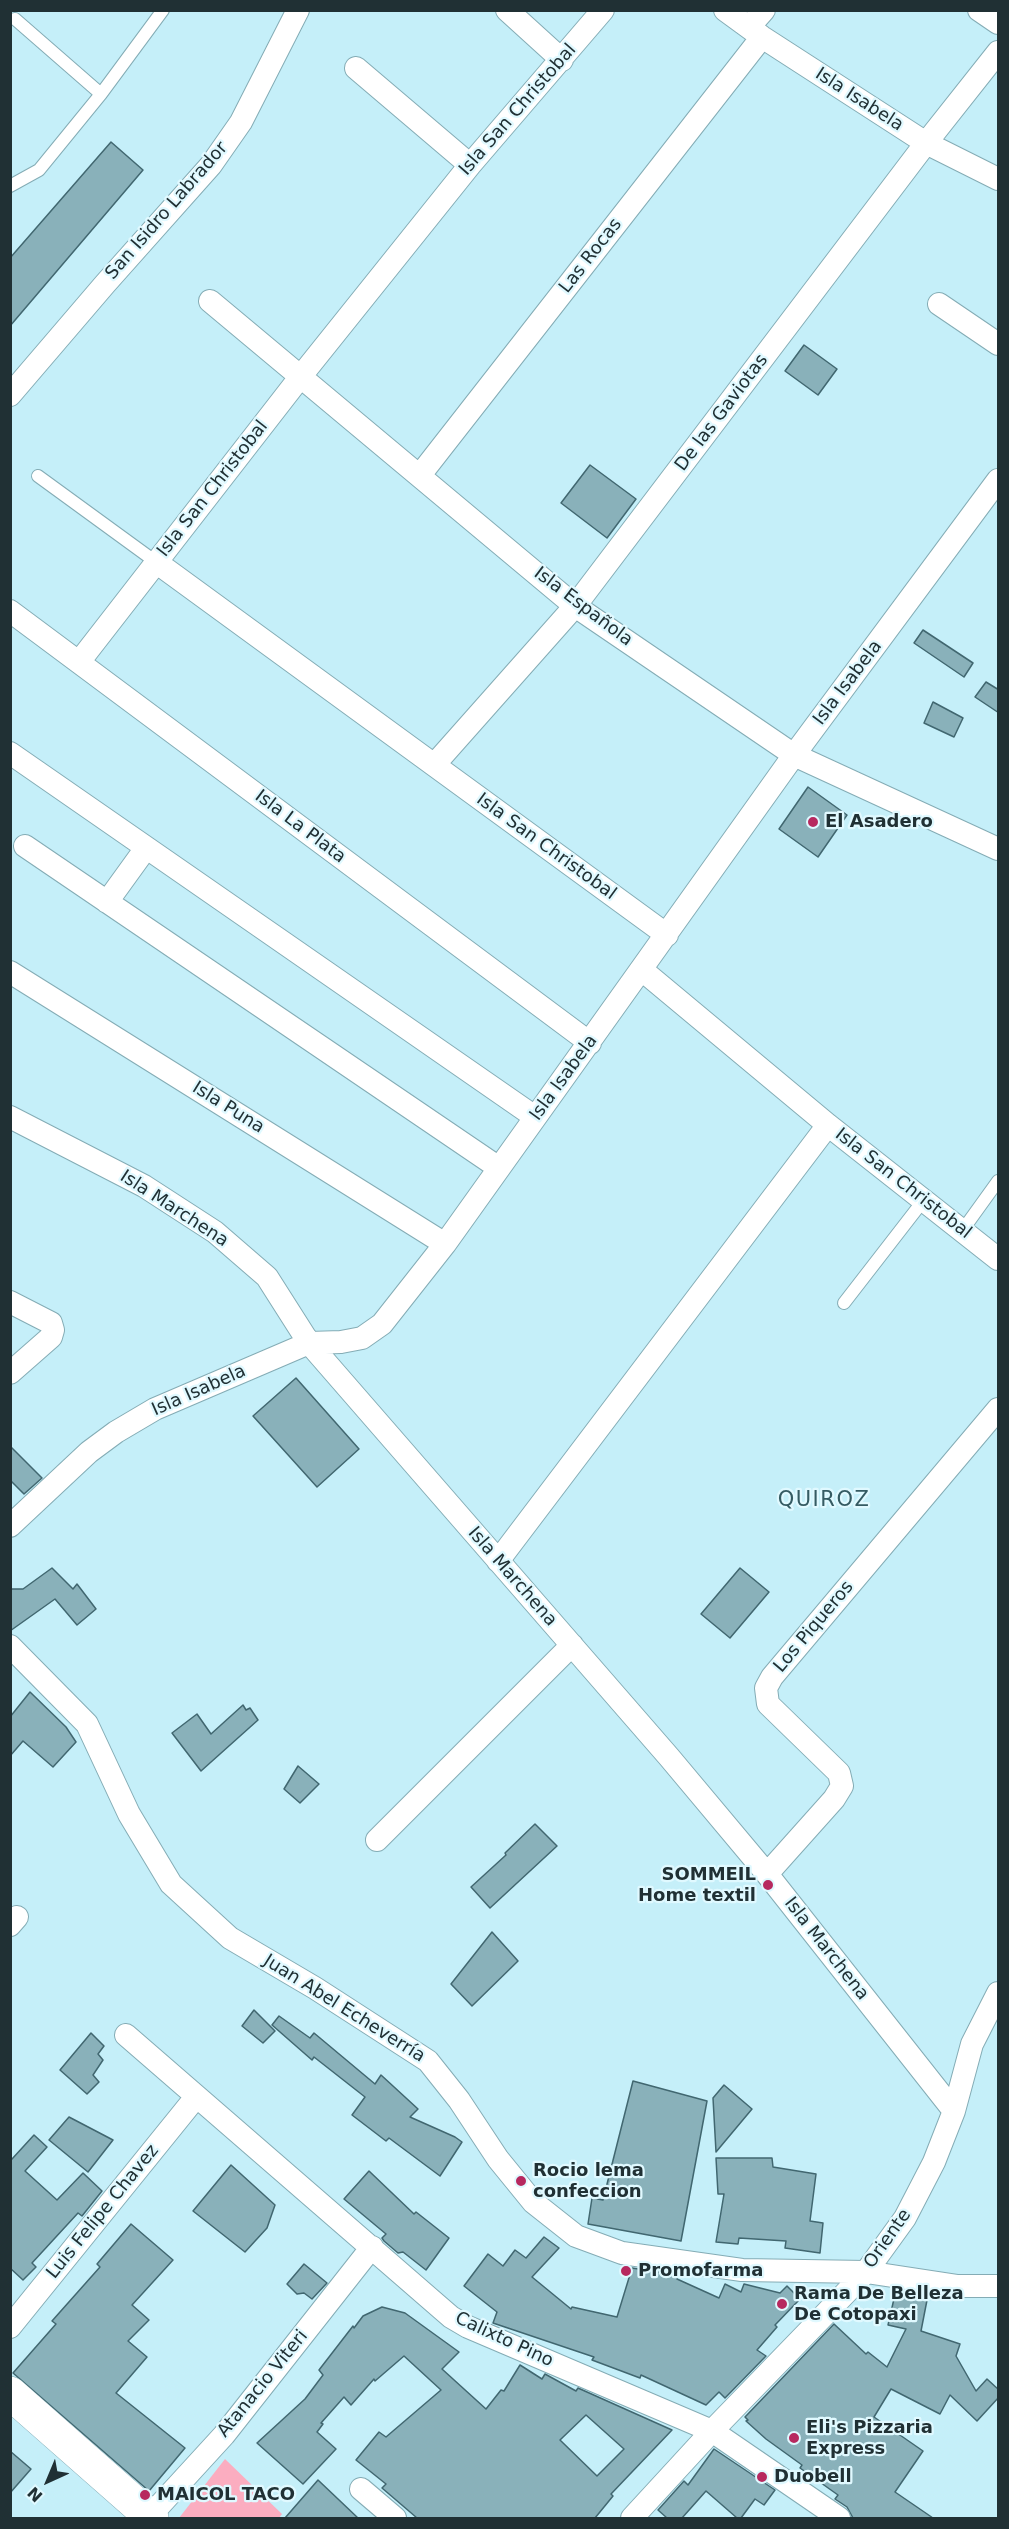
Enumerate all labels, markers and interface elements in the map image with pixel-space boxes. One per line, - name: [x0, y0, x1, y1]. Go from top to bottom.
- street label: Isla San Christobal: [455, 40, 581, 180]
- street label: Isla Isabela: [811, 64, 907, 136]
- street label: San Isidro Labrador: [101, 138, 233, 284]
- street label: Las Rocas: [555, 214, 627, 298]
- street label: De las Gaviotas: [671, 350, 773, 476]
- street label: Isla San Christobal: [153, 416, 273, 562]
- street label: Isla Española: [529, 563, 637, 651]
- street label: Isla Isabela: [809, 636, 887, 730]
- street label: Isla La Plata: [250, 786, 350, 868]
- street label: Isla San Christobal: [472, 789, 620, 905]
- place label: El Asadero: [825, 811, 933, 833]
- marker: El Asadero: [806, 815, 820, 829]
- street label: Isla Isabela: [526, 1031, 602, 1125]
- street label: Isla Puna: [188, 1077, 268, 1139]
- street label: Isla San Christobal: [830, 1124, 976, 1244]
- street label: Isla Marchena: [116, 1166, 232, 1252]
- street label: Isla Isabela: [149, 1361, 249, 1421]
- district label: QUIROZ: [778, 1488, 870, 1514]
- street label: Isla Marchena: [463, 1523, 561, 1631]
- street label: Los Piqueros: [770, 1577, 858, 1677]
- place label: SOMMEIL Home textil: [638, 1864, 756, 1906]
- marker: SOMMEIL Home textil: [761, 1878, 775, 1892]
- street label: Isla Marchena: [779, 1893, 873, 2005]
- street label: Juan Abel Echeverría: [259, 1950, 429, 2068]
- street label: Luis Felipe Chavez: [42, 2141, 164, 2283]
- place label: Rocio lema confeccion: [533, 2160, 644, 2202]
- marker: Rocio lema confeccion: [514, 2174, 528, 2188]
- street label: Oriente: [860, 2205, 916, 2273]
- place label: Promofarma: [638, 2260, 763, 2282]
- marker: Promofarma: [619, 2264, 633, 2278]
- place label: Rama De Belleza De Cotopaxi: [794, 2283, 964, 2326]
- marker: Rama De Belleza De Cotopaxi: [775, 2297, 789, 2311]
- street label: Calixto Pino: [451, 2308, 557, 2372]
- street label: Atanacio Viteri: [213, 2326, 313, 2442]
- place label: Eli's Pizzaria Express: [806, 2417, 933, 2460]
- marker: Eli's Pizzaria Express: [787, 2431, 801, 2445]
- north arrow: [18, 2451, 78, 2511]
- place label: Duobell: [774, 2466, 852, 2488]
- marker: Duobell: [755, 2470, 769, 2484]
- text: N: [24, 2483, 47, 2506]
- place label: MAICOL TACO: [157, 2484, 295, 2506]
- marker: MAICOL TACO: [138, 2488, 152, 2502]

